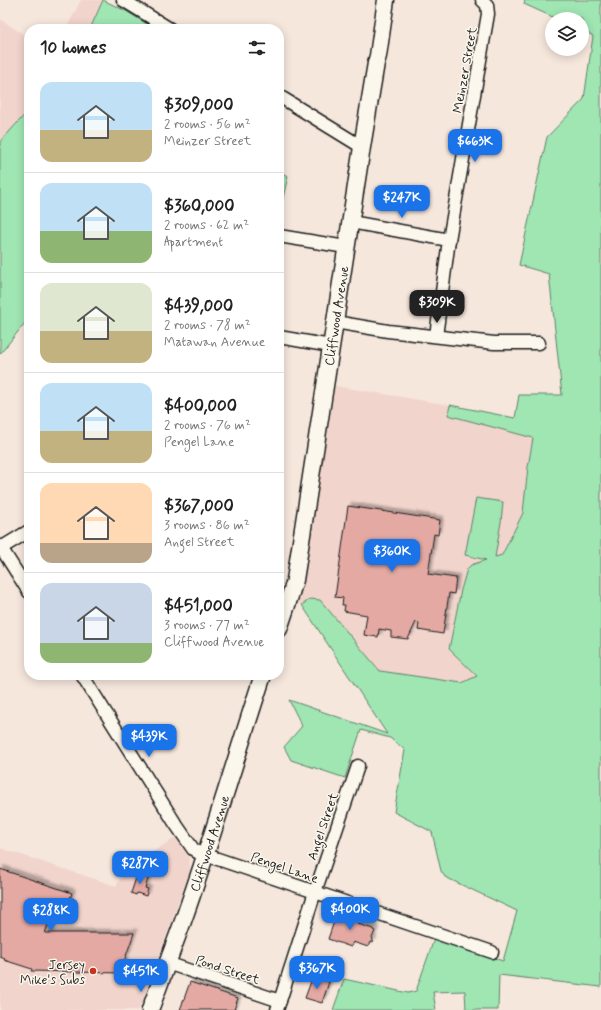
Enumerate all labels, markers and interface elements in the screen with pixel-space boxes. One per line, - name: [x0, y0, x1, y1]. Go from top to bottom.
- map controls: [545, 12, 589, 56]
- button: layers: [545, 12, 589, 56]
- street label: Meinzer Street: [450, 26, 481, 115]
- text: 10 homes: [40, 37, 106, 59]
- icon: filters: [246, 37, 268, 59]
- text: $309,000: [164, 94, 233, 116]
- icon: home: [72, 98, 120, 146]
- text: 2 rooms · 56 m²: [164, 116, 251, 133]
- pin: $663K: [447, 129, 503, 163]
- text: Meinzer Street: [164, 133, 251, 150]
- text: $663K: [457, 133, 493, 150]
- pin: $247K: [374, 185, 430, 219]
- text: $247K: [383, 189, 421, 206]
- text: $360,000: [164, 195, 234, 217]
- icon: home: [72, 199, 120, 247]
- text: 2 rooms · 62 m²: [164, 217, 249, 234]
- text: Apartment: [164, 234, 223, 251]
- street label: Cliffwood Avenue: [321, 265, 353, 367]
- pin: $309K: [409, 290, 465, 324]
- text: $309K: [419, 294, 455, 311]
- text: $439,000: [164, 295, 233, 317]
- icon: home: [72, 299, 120, 347]
- text: 2 rooms · 78 m²: [164, 317, 251, 334]
- text: Matawan Avenue: [164, 334, 265, 351]
- text: $400,000: [164, 395, 237, 417]
- icon: home: [72, 399, 120, 447]
- text: 2 rooms · 76 m²: [164, 417, 251, 434]
- text: Pengel Lane: [164, 434, 234, 451]
- text: $367,000: [164, 495, 234, 517]
- icon: home: [72, 499, 120, 547]
- text: 3 rooms · 86 m²: [164, 517, 250, 534]
- text: Angel Street: [164, 534, 234, 551]
- pin: $360K: [364, 539, 420, 573]
- text: $360K: [373, 543, 411, 560]
- text: $451,000: [164, 595, 233, 617]
- icon: home: [72, 599, 120, 647]
- text: 3 rooms · 77 m²: [164, 617, 250, 634]
- text: Cliffwood Avenue: [164, 634, 264, 651]
- pin: $439K: [121, 724, 177, 758]
- text: $439K: [131, 728, 167, 745]
- street label: Angel Street: [304, 790, 345, 863]
- street label: Cliffwood Avenue: [187, 793, 234, 894]
- street label: Pengel Lane: [248, 849, 321, 889]
- pin: $287K: [112, 851, 168, 885]
- text: $287K: [121, 855, 159, 872]
- pin: $400K: [322, 897, 378, 931]
- pin: $288K: [23, 898, 79, 932]
- text: $400K: [330, 901, 370, 918]
- text: $288K: [32, 902, 70, 919]
- street label: Pond Street: [193, 952, 262, 989]
- pin: $367K: [289, 956, 345, 990]
- place label: Jersey Mike's Subs: [20, 957, 85, 989]
- pin: $451K: [113, 959, 169, 993]
- text: $367K: [298, 960, 336, 977]
- text: $451K: [123, 963, 159, 980]
- marker: Jersey Mike's Subs: [88, 966, 98, 976]

